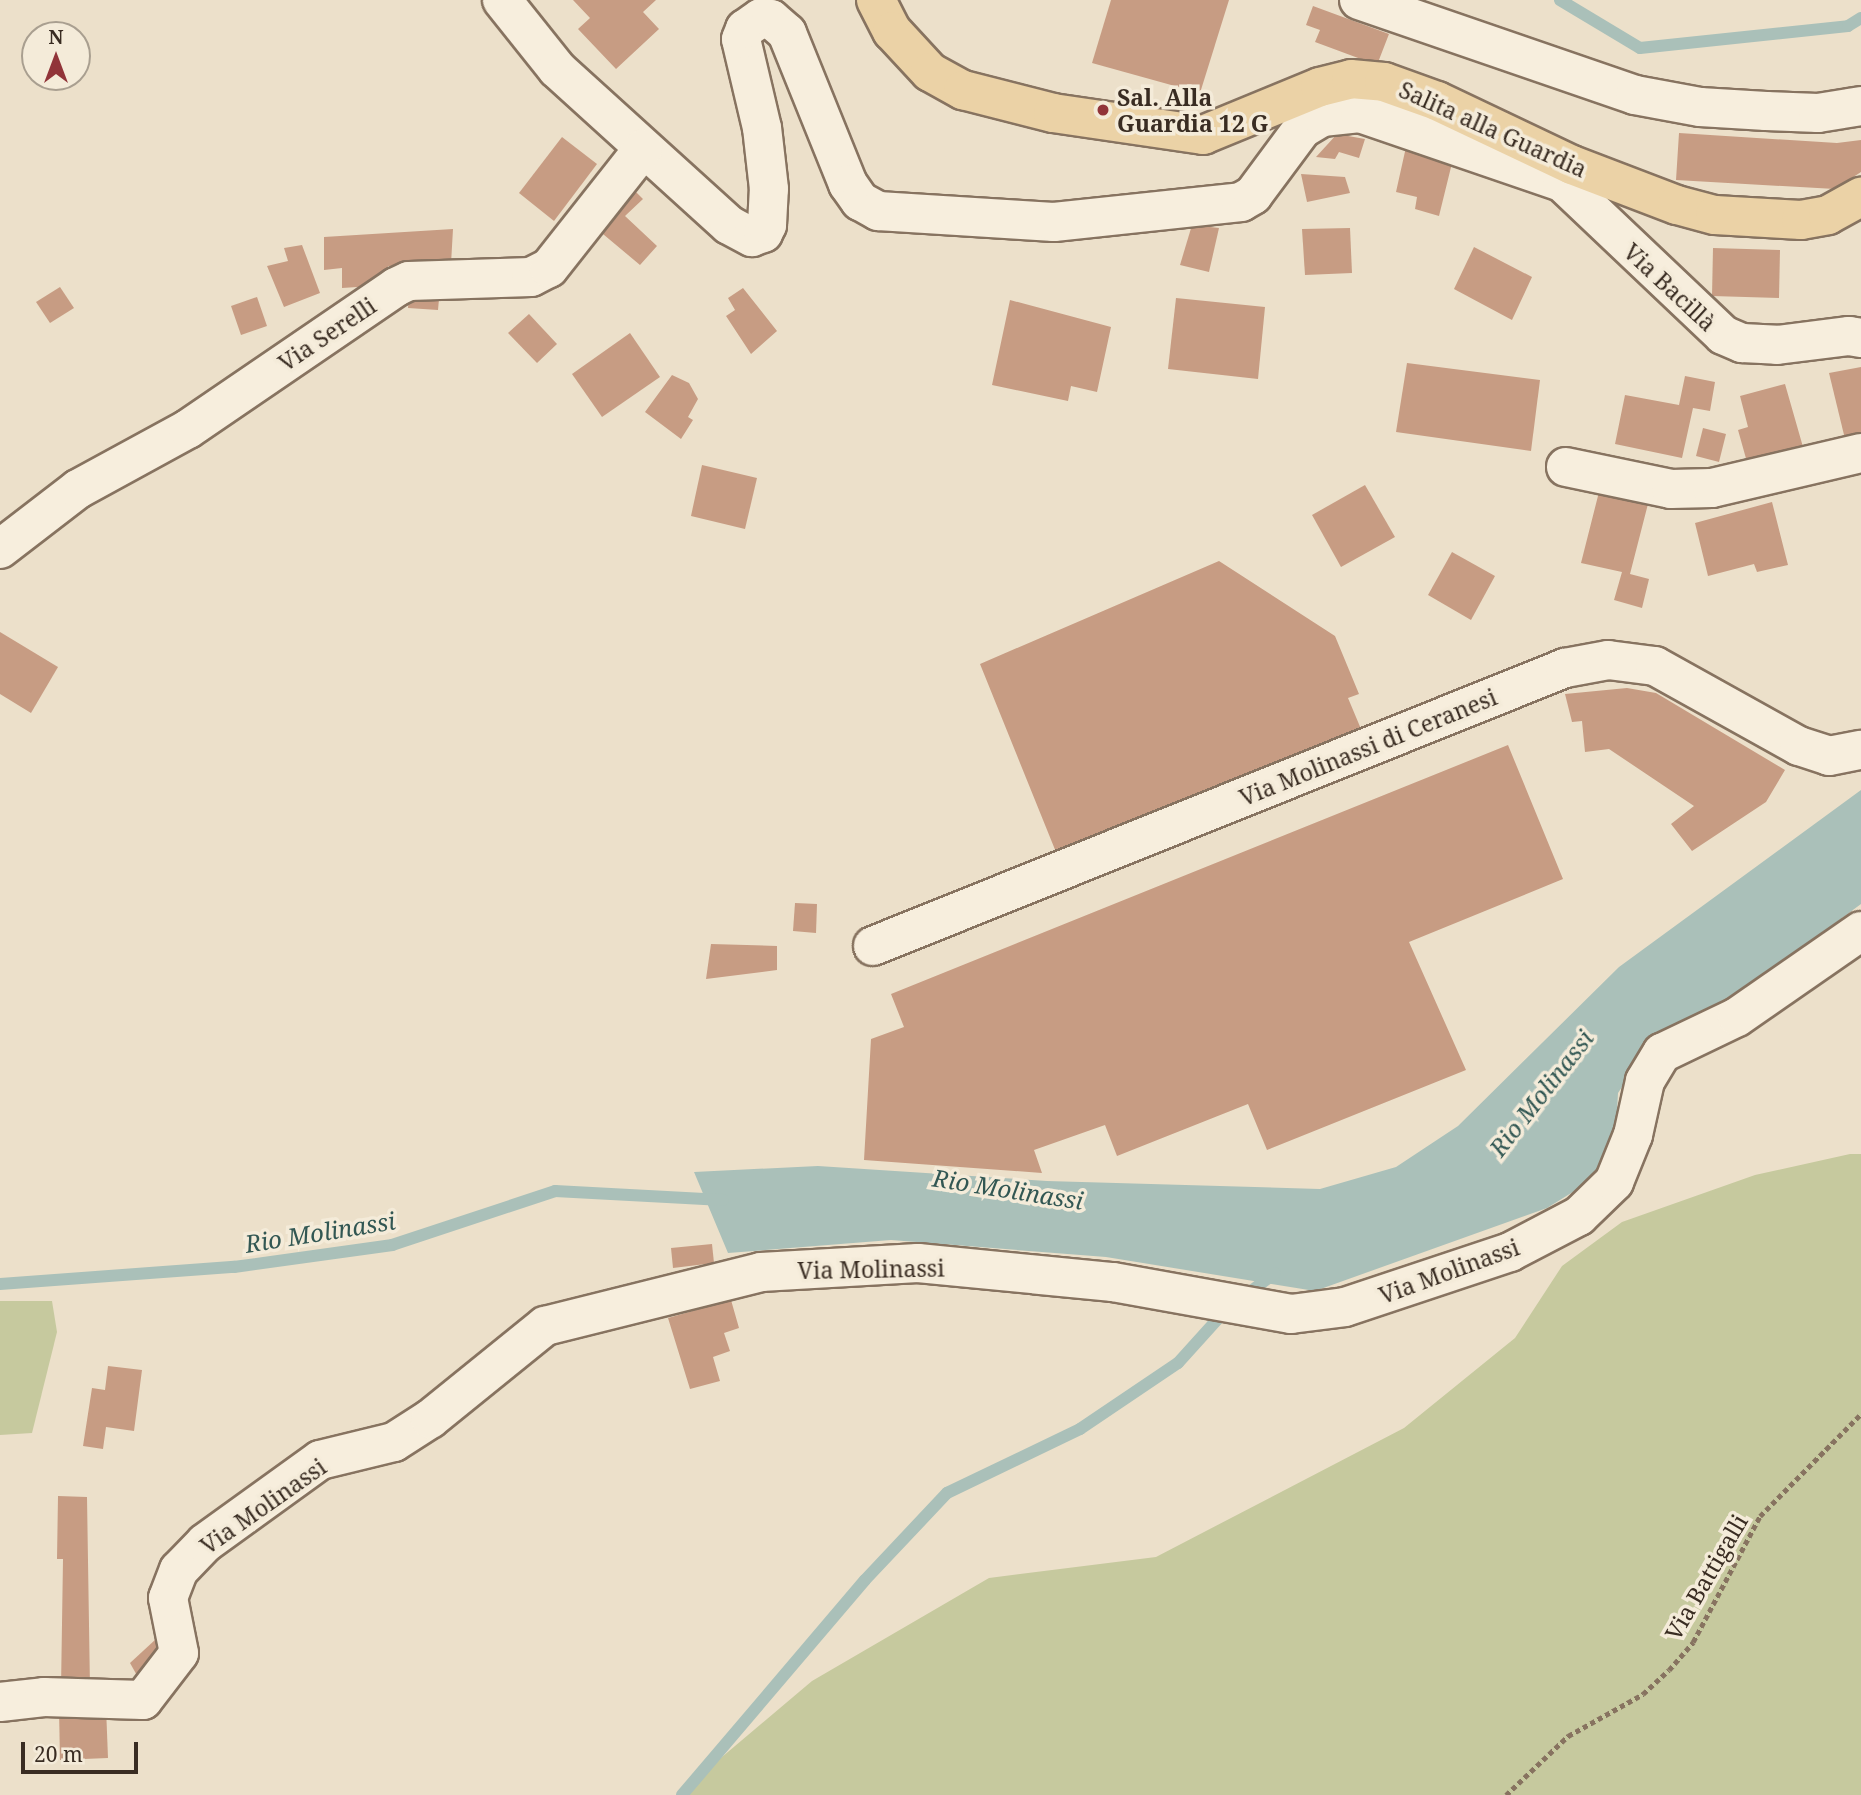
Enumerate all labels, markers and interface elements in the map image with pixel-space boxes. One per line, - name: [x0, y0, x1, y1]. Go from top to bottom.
- north arrow: [21, 21, 91, 91]
- text: N: [49, 24, 63, 50]
- street label: Salita alla Guardia: [1395, 75, 1591, 183]
- place label: Sal. Alla Guardia 12 G: [1117, 83, 1268, 137]
- marker: Sal. Alla Guardia 12 G: [1095, 102, 1111, 118]
- street label: Via Bacillà: [1618, 237, 1722, 337]
- street label: Via Serelli: [273, 291, 381, 377]
- street label: Via Molinassi di Ceranesi: [1235, 683, 1501, 811]
- water label: Rio Molinassi: [1483, 1024, 1599, 1162]
- water label: Rio Molinassi: [931, 1163, 1085, 1215]
- water label: Rio Molinassi: [243, 1206, 397, 1258]
- street label: Via Molinassi: [1375, 1233, 1523, 1309]
- street label: Via Molinassi: [797, 1254, 945, 1284]
- street label: Via Molinassi: [195, 1453, 331, 1559]
- street label: Via Battigalli: [1659, 1509, 1753, 1645]
- scale bar: [24, 1728, 142, 1772]
- text: 20 m: [34, 1740, 83, 1768]

